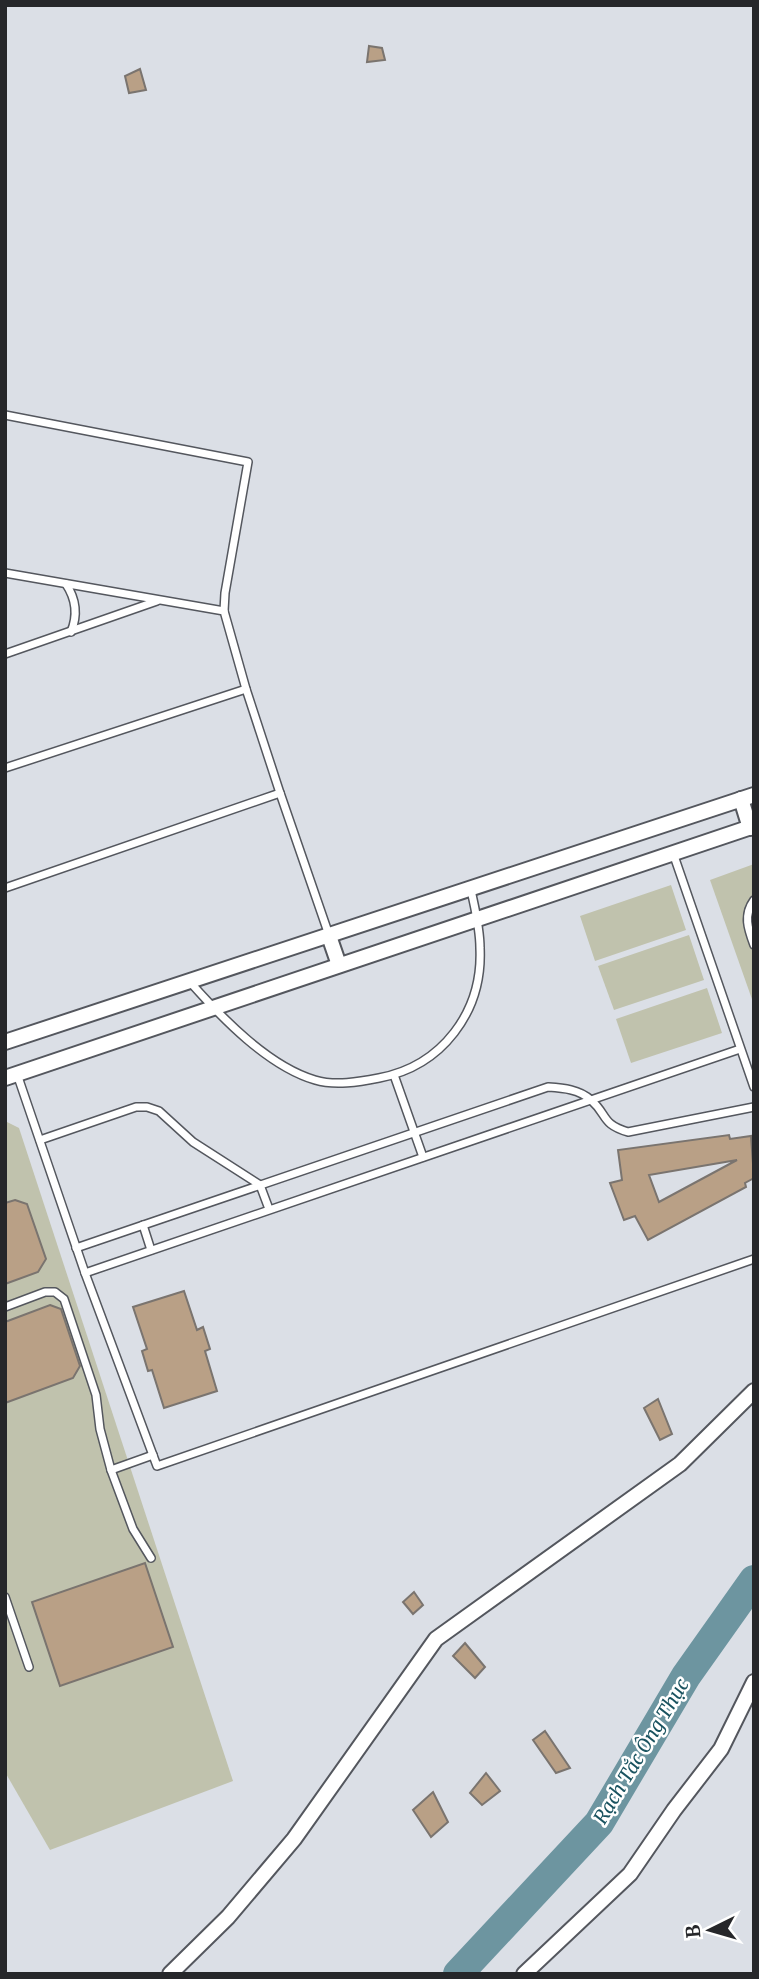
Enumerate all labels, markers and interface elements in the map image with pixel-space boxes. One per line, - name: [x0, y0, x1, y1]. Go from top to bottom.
- water label: Rạch Tắc Ông Thục: [587, 1673, 694, 1828]
- north arrow: [675, 1895, 745, 1965]
- text: B: [681, 1924, 706, 1939]

